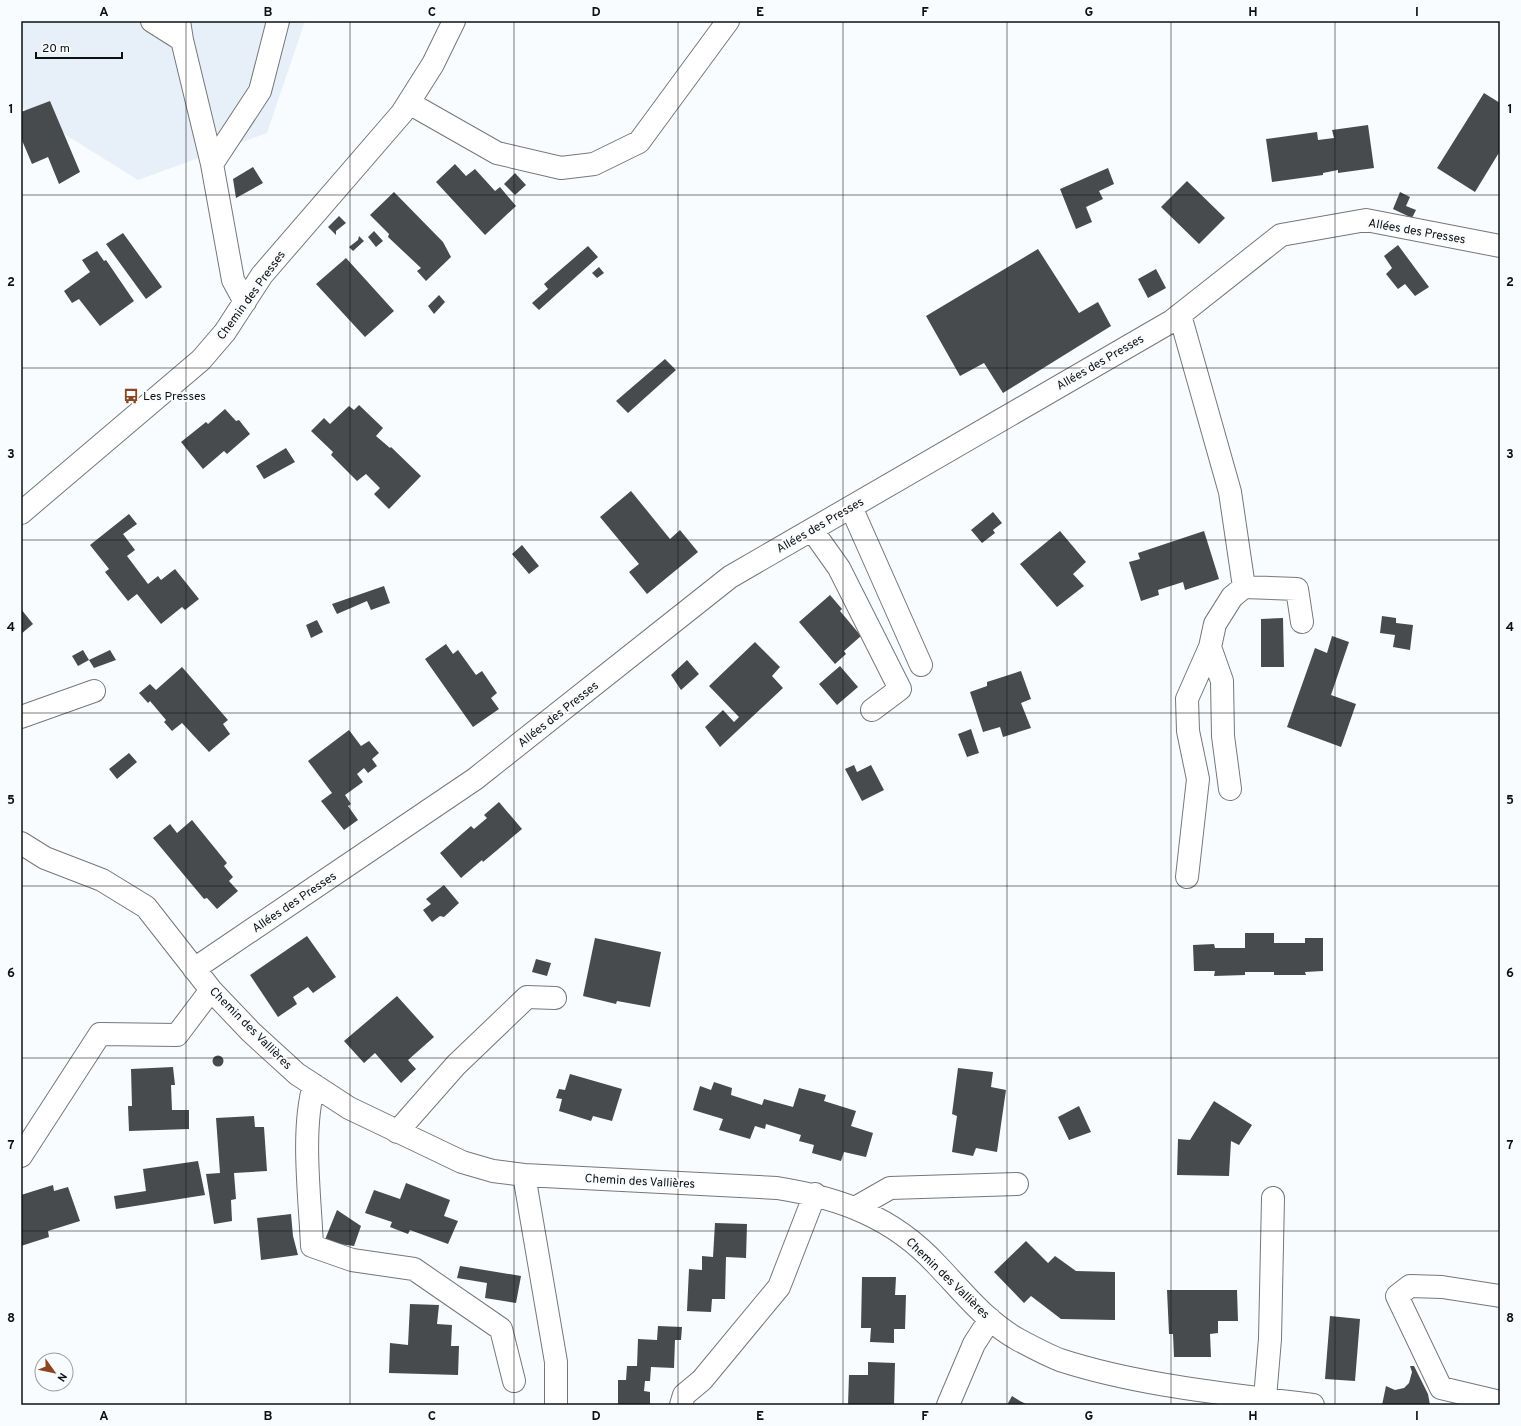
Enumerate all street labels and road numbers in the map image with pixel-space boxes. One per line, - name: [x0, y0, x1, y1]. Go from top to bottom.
- street label: Allées des Presses: [1367, 216, 1467, 248]
- street label: Chemin des Presses: [214, 248, 290, 344]
- street label: Allées des Presses: [1054, 331, 1147, 394]
- street label: Allées des Presses: [774, 494, 867, 557]
- street label: Allées des Presses: [515, 678, 602, 751]
- street label: Allées des Presses: [249, 869, 340, 937]
- street label: Chemin des Vallières: [206, 984, 295, 1073]
- street label: Chemin des Vallières: [584, 1171, 696, 1193]
- street label: Chemin des Vallières: [902, 1235, 993, 1323]

